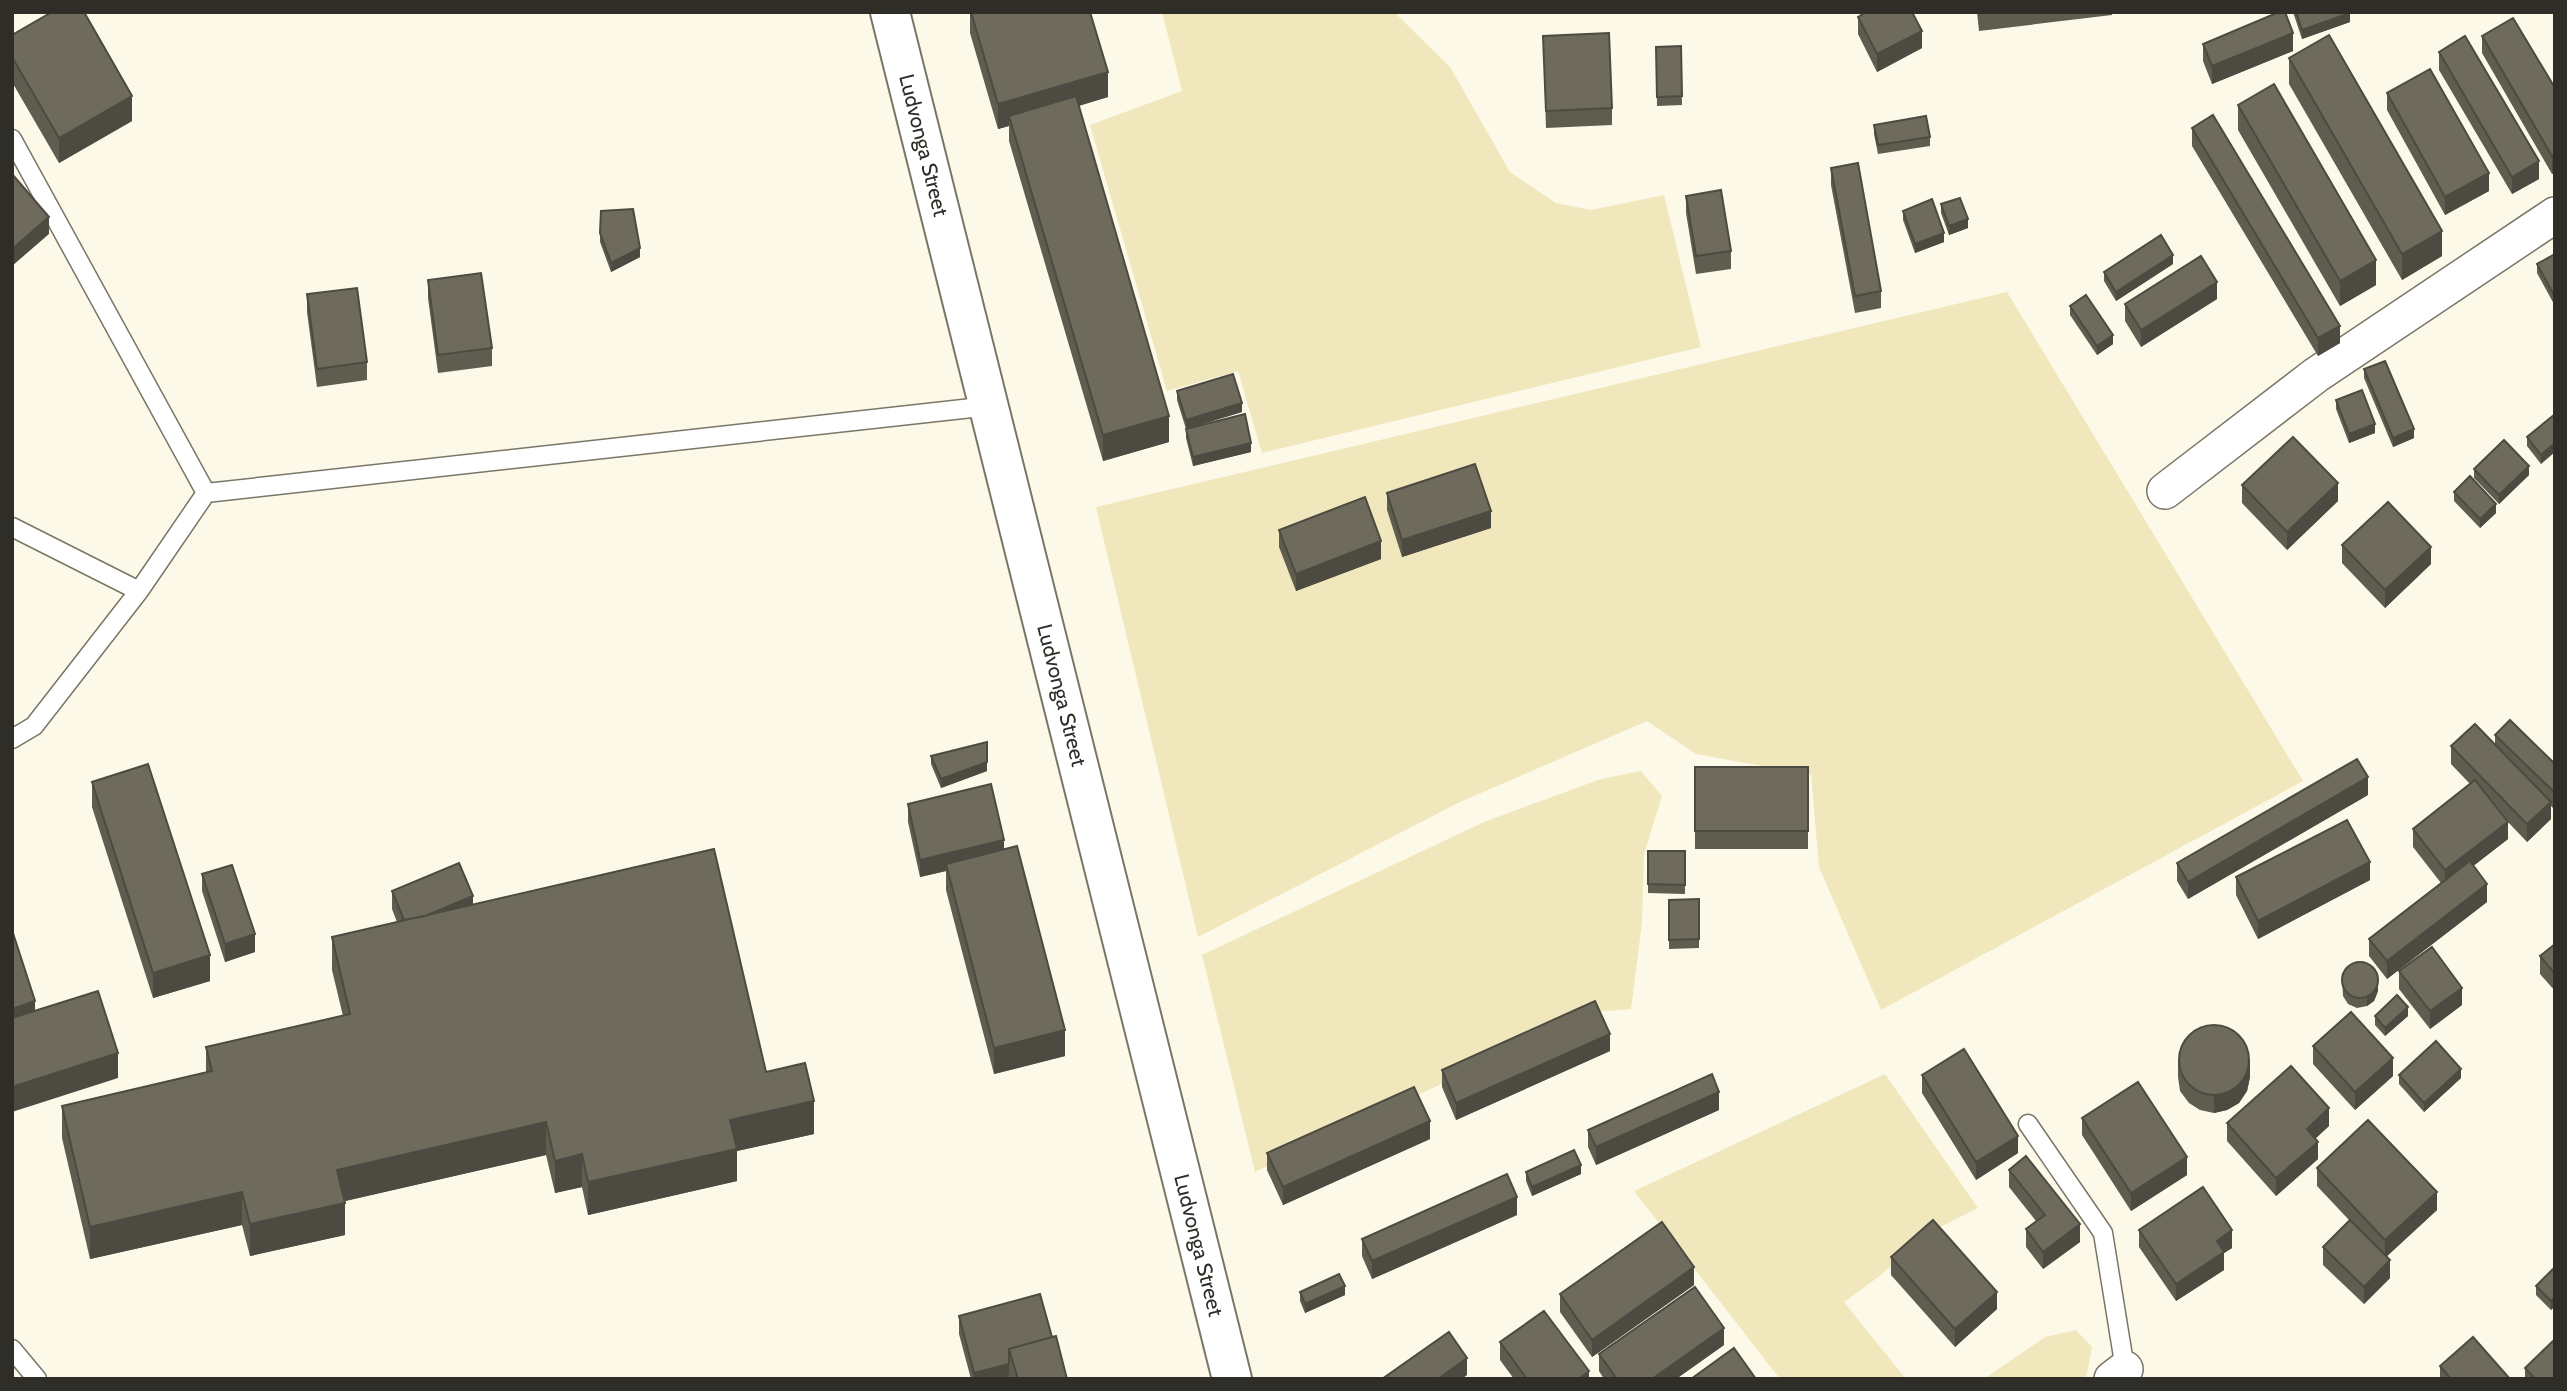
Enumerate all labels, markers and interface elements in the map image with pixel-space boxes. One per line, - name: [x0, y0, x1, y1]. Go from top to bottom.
- street label: Ludvonga Street: [894, 71, 954, 219]
- street label: Ludvonga Street: [1032, 621, 1092, 769]
- street label: Ludvonga Street: [1169, 1171, 1229, 1319]

